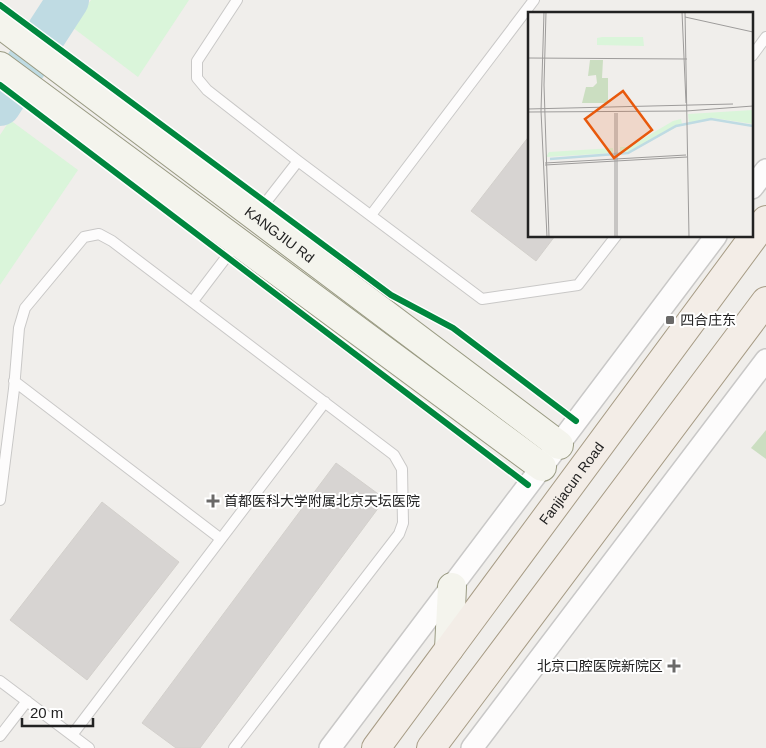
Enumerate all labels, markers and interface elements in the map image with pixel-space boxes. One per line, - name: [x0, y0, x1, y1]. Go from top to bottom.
- inset map: [528, 12, 754, 238]
- street label: KANGJIU Rd: [242, 203, 317, 266]
- place label: 四合庄东: [680, 312, 736, 328]
- marker: 四合庄东: [664, 314, 676, 326]
- street label: Fanjiacun Road: [536, 439, 607, 528]
- place label: 首都医科大学附属北京天坛医院: [224, 493, 420, 509]
- marker: 首都医科大学附属北京天坛医院: [206, 494, 220, 508]
- place label: 北京口腔医院新院区: [537, 658, 663, 674]
- marker: 北京口腔医院新院区: [667, 659, 681, 673]
- scale bar: [22, 696, 94, 728]
- text: 20 m: [30, 704, 63, 721]

